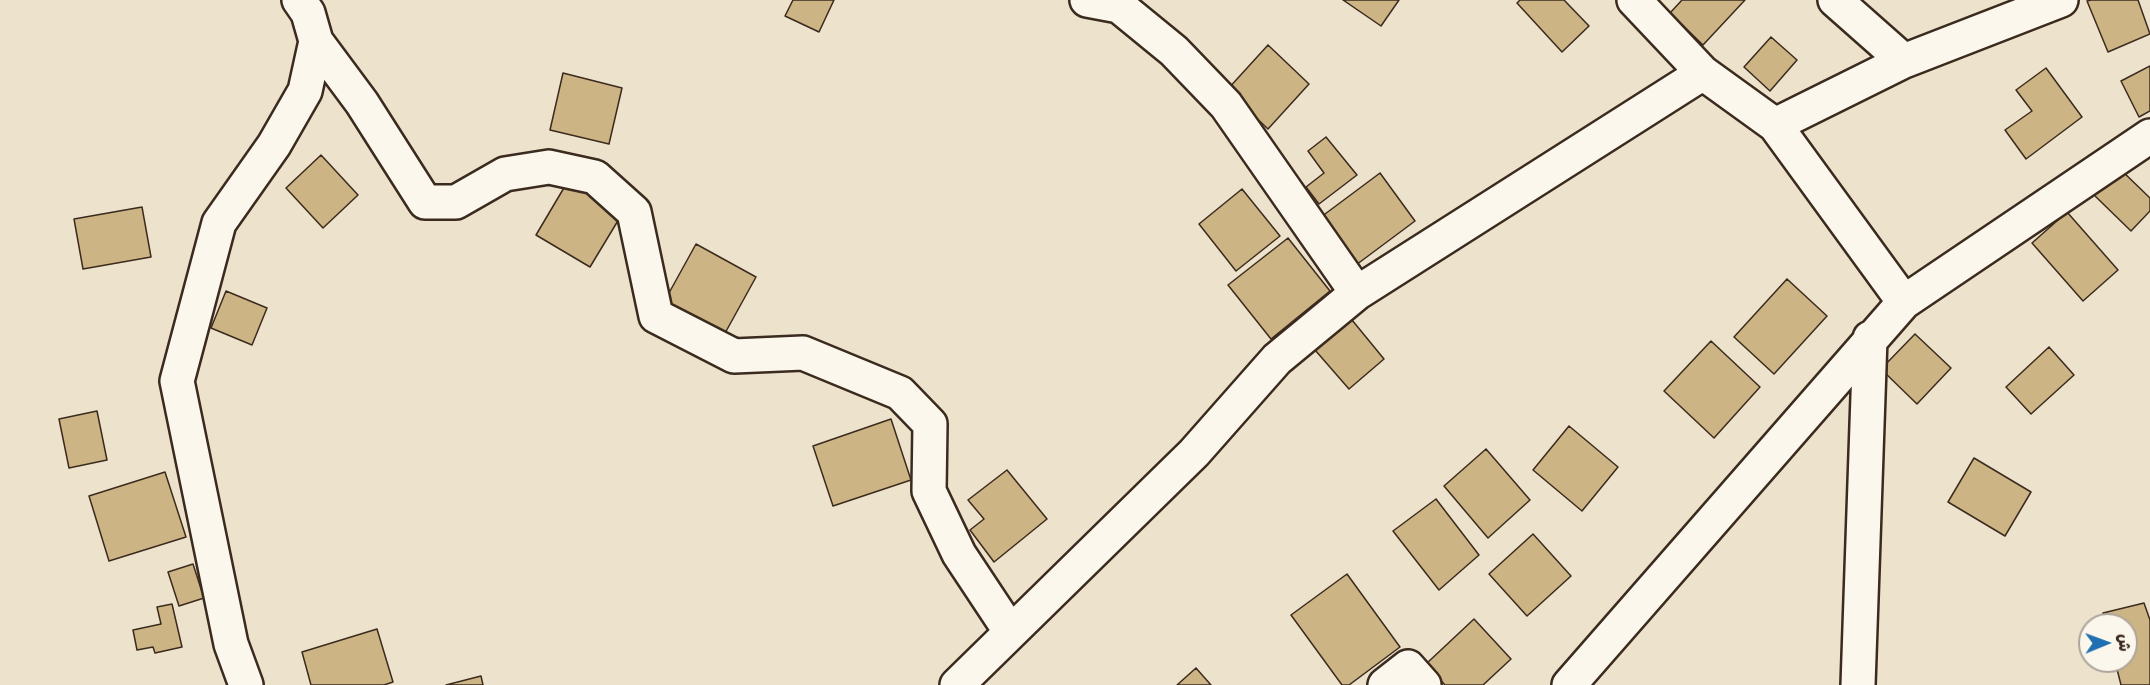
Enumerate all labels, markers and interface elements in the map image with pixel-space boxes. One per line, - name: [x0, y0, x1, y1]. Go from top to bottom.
- north arrow: [2078, 613, 2138, 673]
- text: ش: [2115, 634, 2134, 652]

